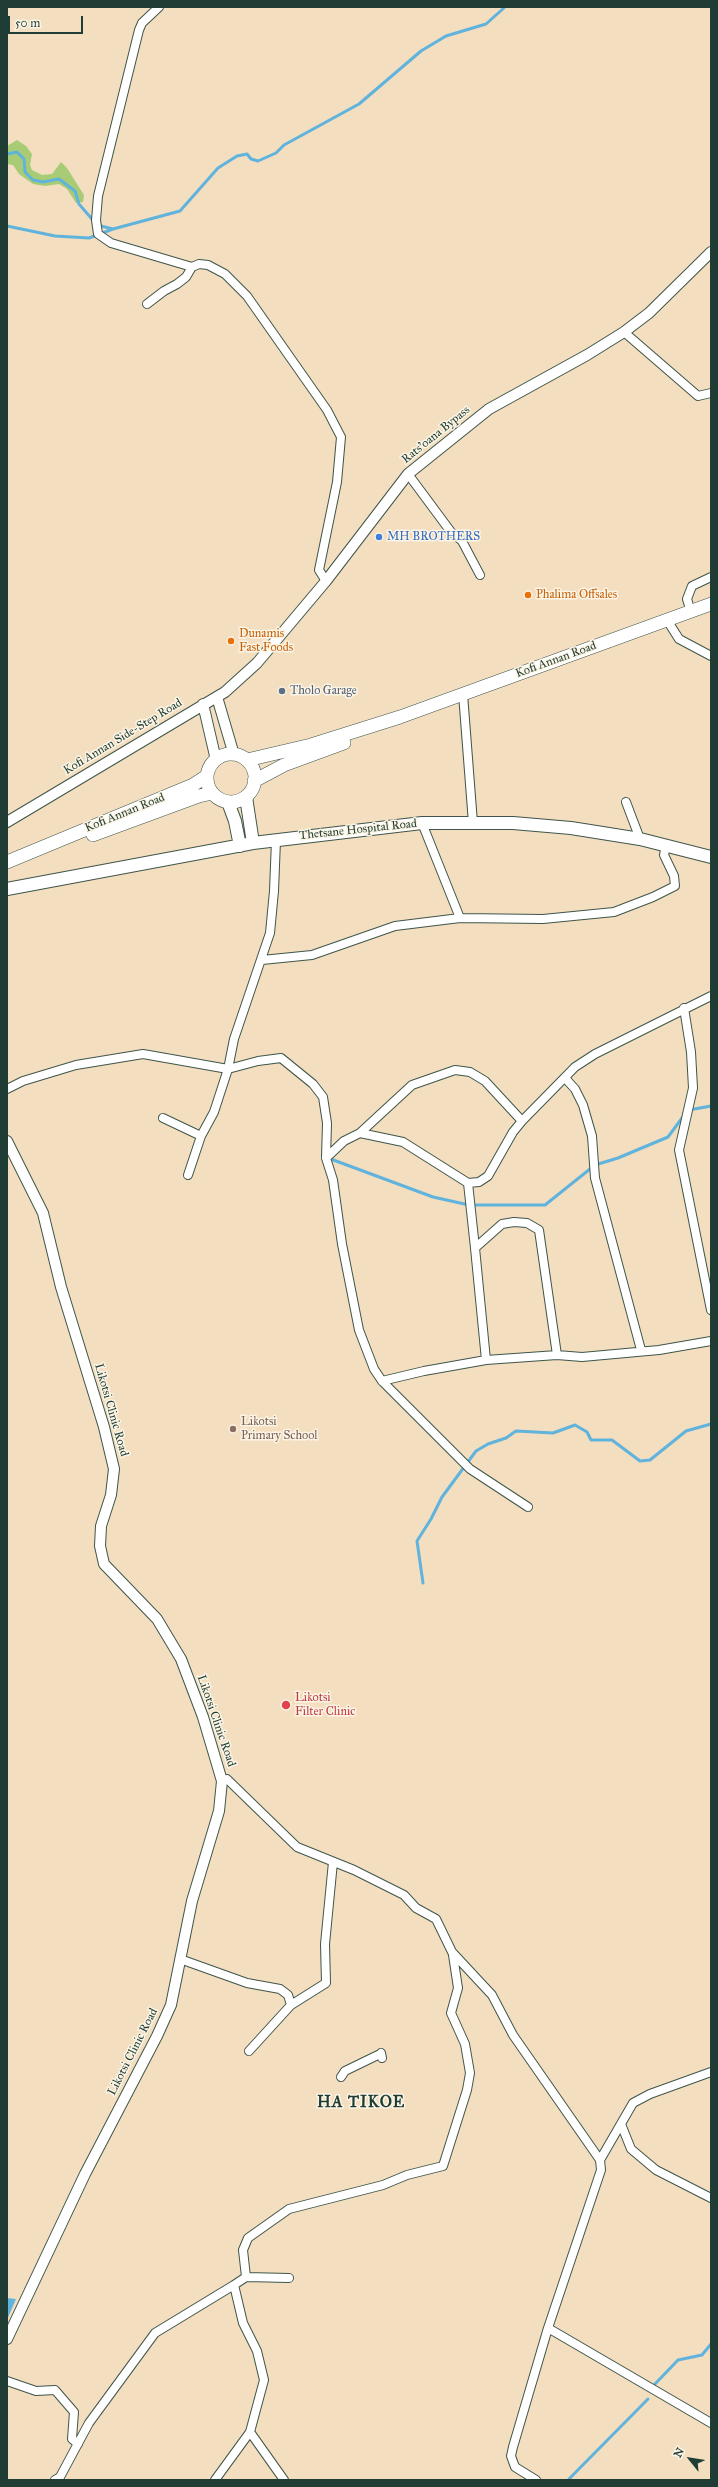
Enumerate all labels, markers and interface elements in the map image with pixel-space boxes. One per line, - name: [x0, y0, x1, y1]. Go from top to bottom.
- scale bar: [10, 8, 85, 34]
- text: 50 m: [15, 16, 40, 30]
- street label: Rats'oana Bypass: [399, 403, 473, 467]
- place label: MH BROTHERS: [387, 530, 480, 544]
- marker: MH BROTHERS: [374, 532, 384, 542]
- place label: Phalima Offsales: [536, 588, 617, 602]
- marker: Phalima Offsales: [523, 590, 533, 600]
- place label: Dunamis Fast Foods: [239, 627, 293, 655]
- marker: Dunamis Fast Foods: [226, 636, 236, 646]
- street label: Kofi Annan Road: [514, 639, 598, 681]
- place label: Tholo Garage: [290, 684, 357, 698]
- marker: Tholo Garage: [277, 686, 287, 696]
- street label: Kofi Annan Side-Step Road: [61, 696, 185, 778]
- street label: Kofi Annan Road: [83, 790, 167, 836]
- street label: Thetsane Hospital Road: [298, 817, 418, 843]
- street label: Likotsi Clinic Road: [91, 1362, 131, 1458]
- place label: Likotsi Primary School: [241, 1415, 318, 1443]
- marker: Likotsi Primary School: [228, 1424, 238, 1434]
- street label: Likotsi Clinic Road: [194, 1673, 238, 1769]
- place label: Likotsi Filter Clinic: [295, 1691, 355, 1719]
- marker: Likotsi Filter Clinic: [280, 1699, 292, 1711]
- street label: Likotsi Clinic Road: [105, 2006, 161, 2098]
- district label: HA TIKOE: [317, 2093, 405, 2113]
- north arrow: [670, 2439, 710, 2479]
- text: N: [671, 2445, 687, 2460]

